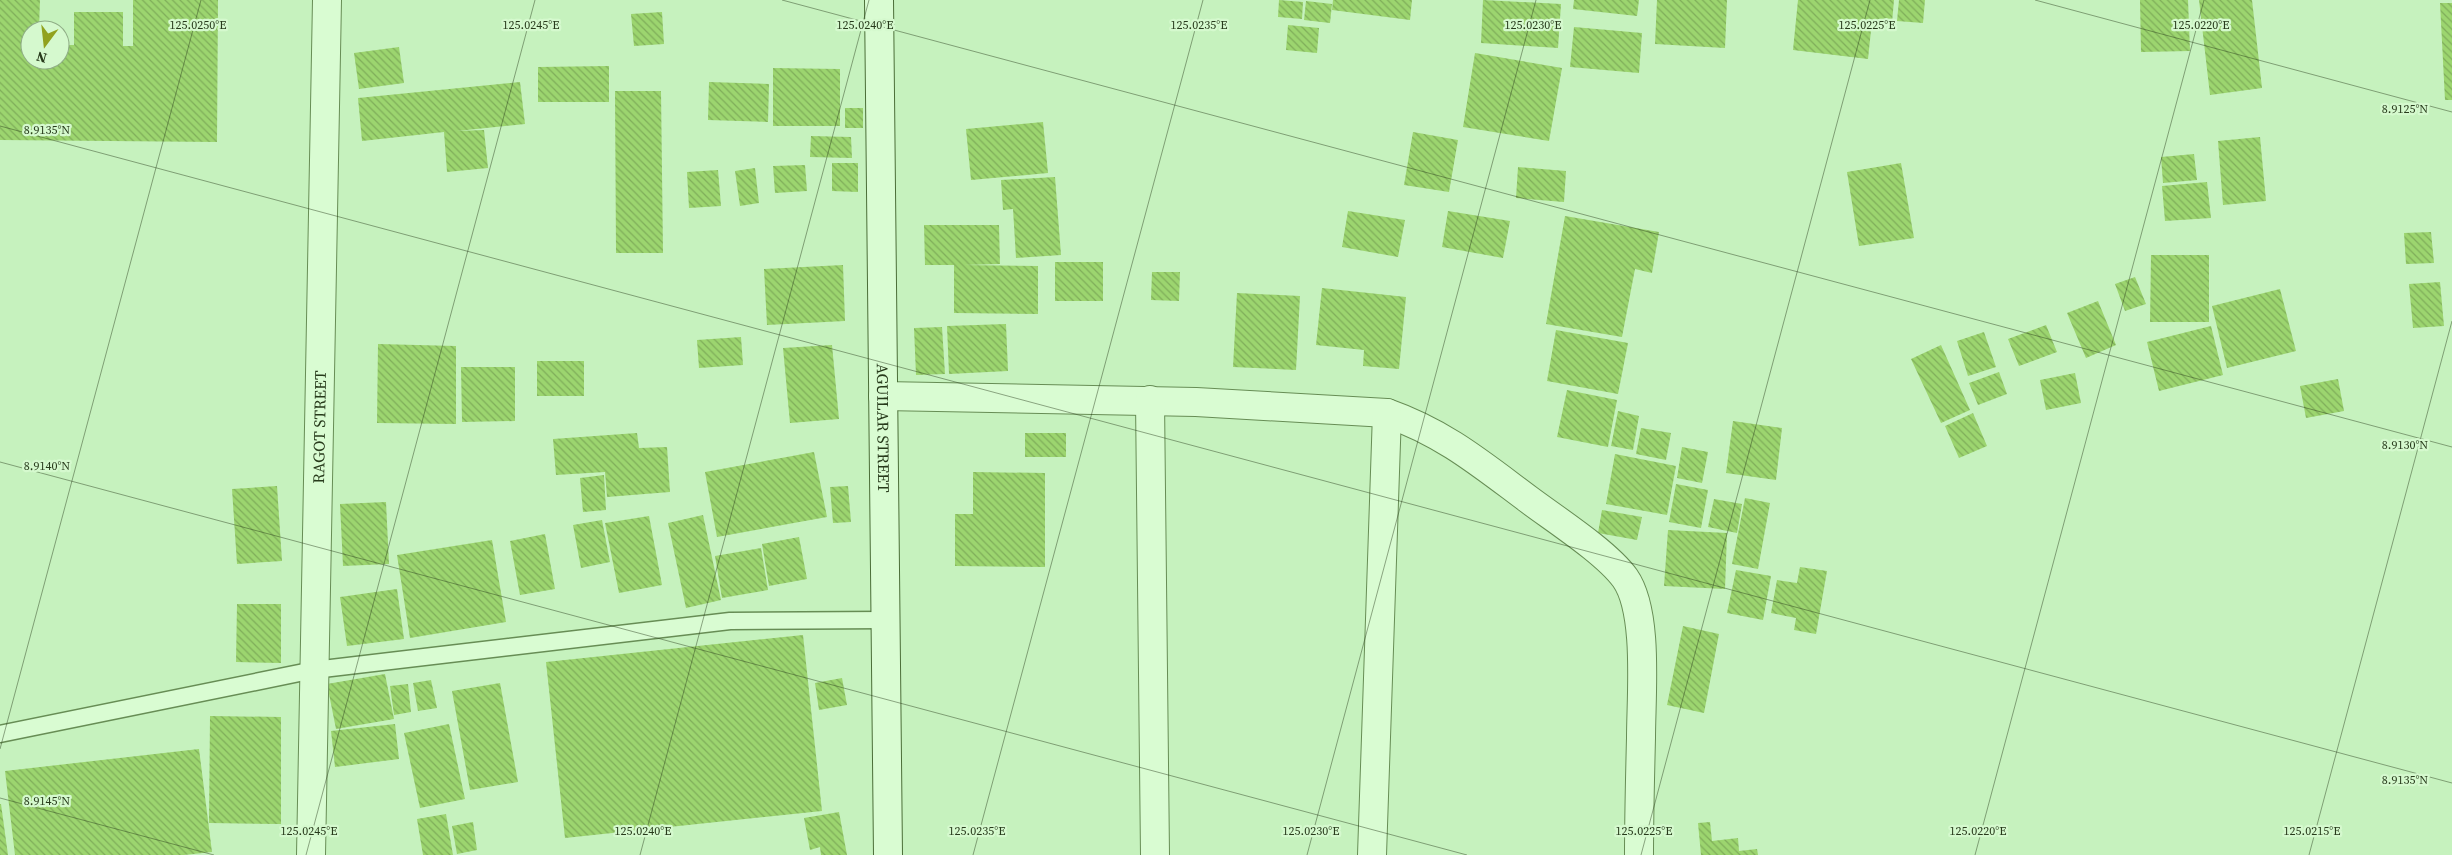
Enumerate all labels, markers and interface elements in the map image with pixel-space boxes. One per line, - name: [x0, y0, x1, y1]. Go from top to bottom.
- text: 125.0250°E: [170, 17, 226, 33]
- text: 125.0245°E: [503, 17, 559, 33]
- text: 125.0240°E: [837, 17, 893, 33]
- text: 125.0235°E: [1171, 17, 1227, 33]
- text: 125.0230°E: [1505, 17, 1561, 33]
- text: 125.0225°E: [1839, 17, 1895, 33]
- text: 125.0220°E: [2173, 17, 2229, 33]
- north arrow: [20, 20, 70, 70]
- text: N: [34, 47, 49, 69]
- text: 8.9125°N: [2382, 101, 2428, 117]
- text: 8.9135°N: [24, 122, 70, 138]
- street label: AGUILAR STREET: [872, 363, 895, 493]
- street label: RAGOT STREET: [307, 370, 331, 484]
- text: 8.9130°N: [2382, 437, 2428, 453]
- text: 8.9140°N: [24, 458, 70, 474]
- text: 8.9135°N: [2382, 772, 2428, 788]
- text: 8.9145°N: [24, 793, 70, 809]
- text: 125.0245°E: [281, 823, 337, 839]
- text: 125.0240°E: [615, 823, 671, 839]
- text: 125.0235°E: [949, 823, 1005, 839]
- text: 125.0230°E: [1283, 823, 1339, 839]
- text: 125.0225°E: [1616, 823, 1672, 839]
- text: 125.0220°E: [1950, 823, 2006, 839]
- text: 125.0215°E: [2284, 823, 2340, 839]

